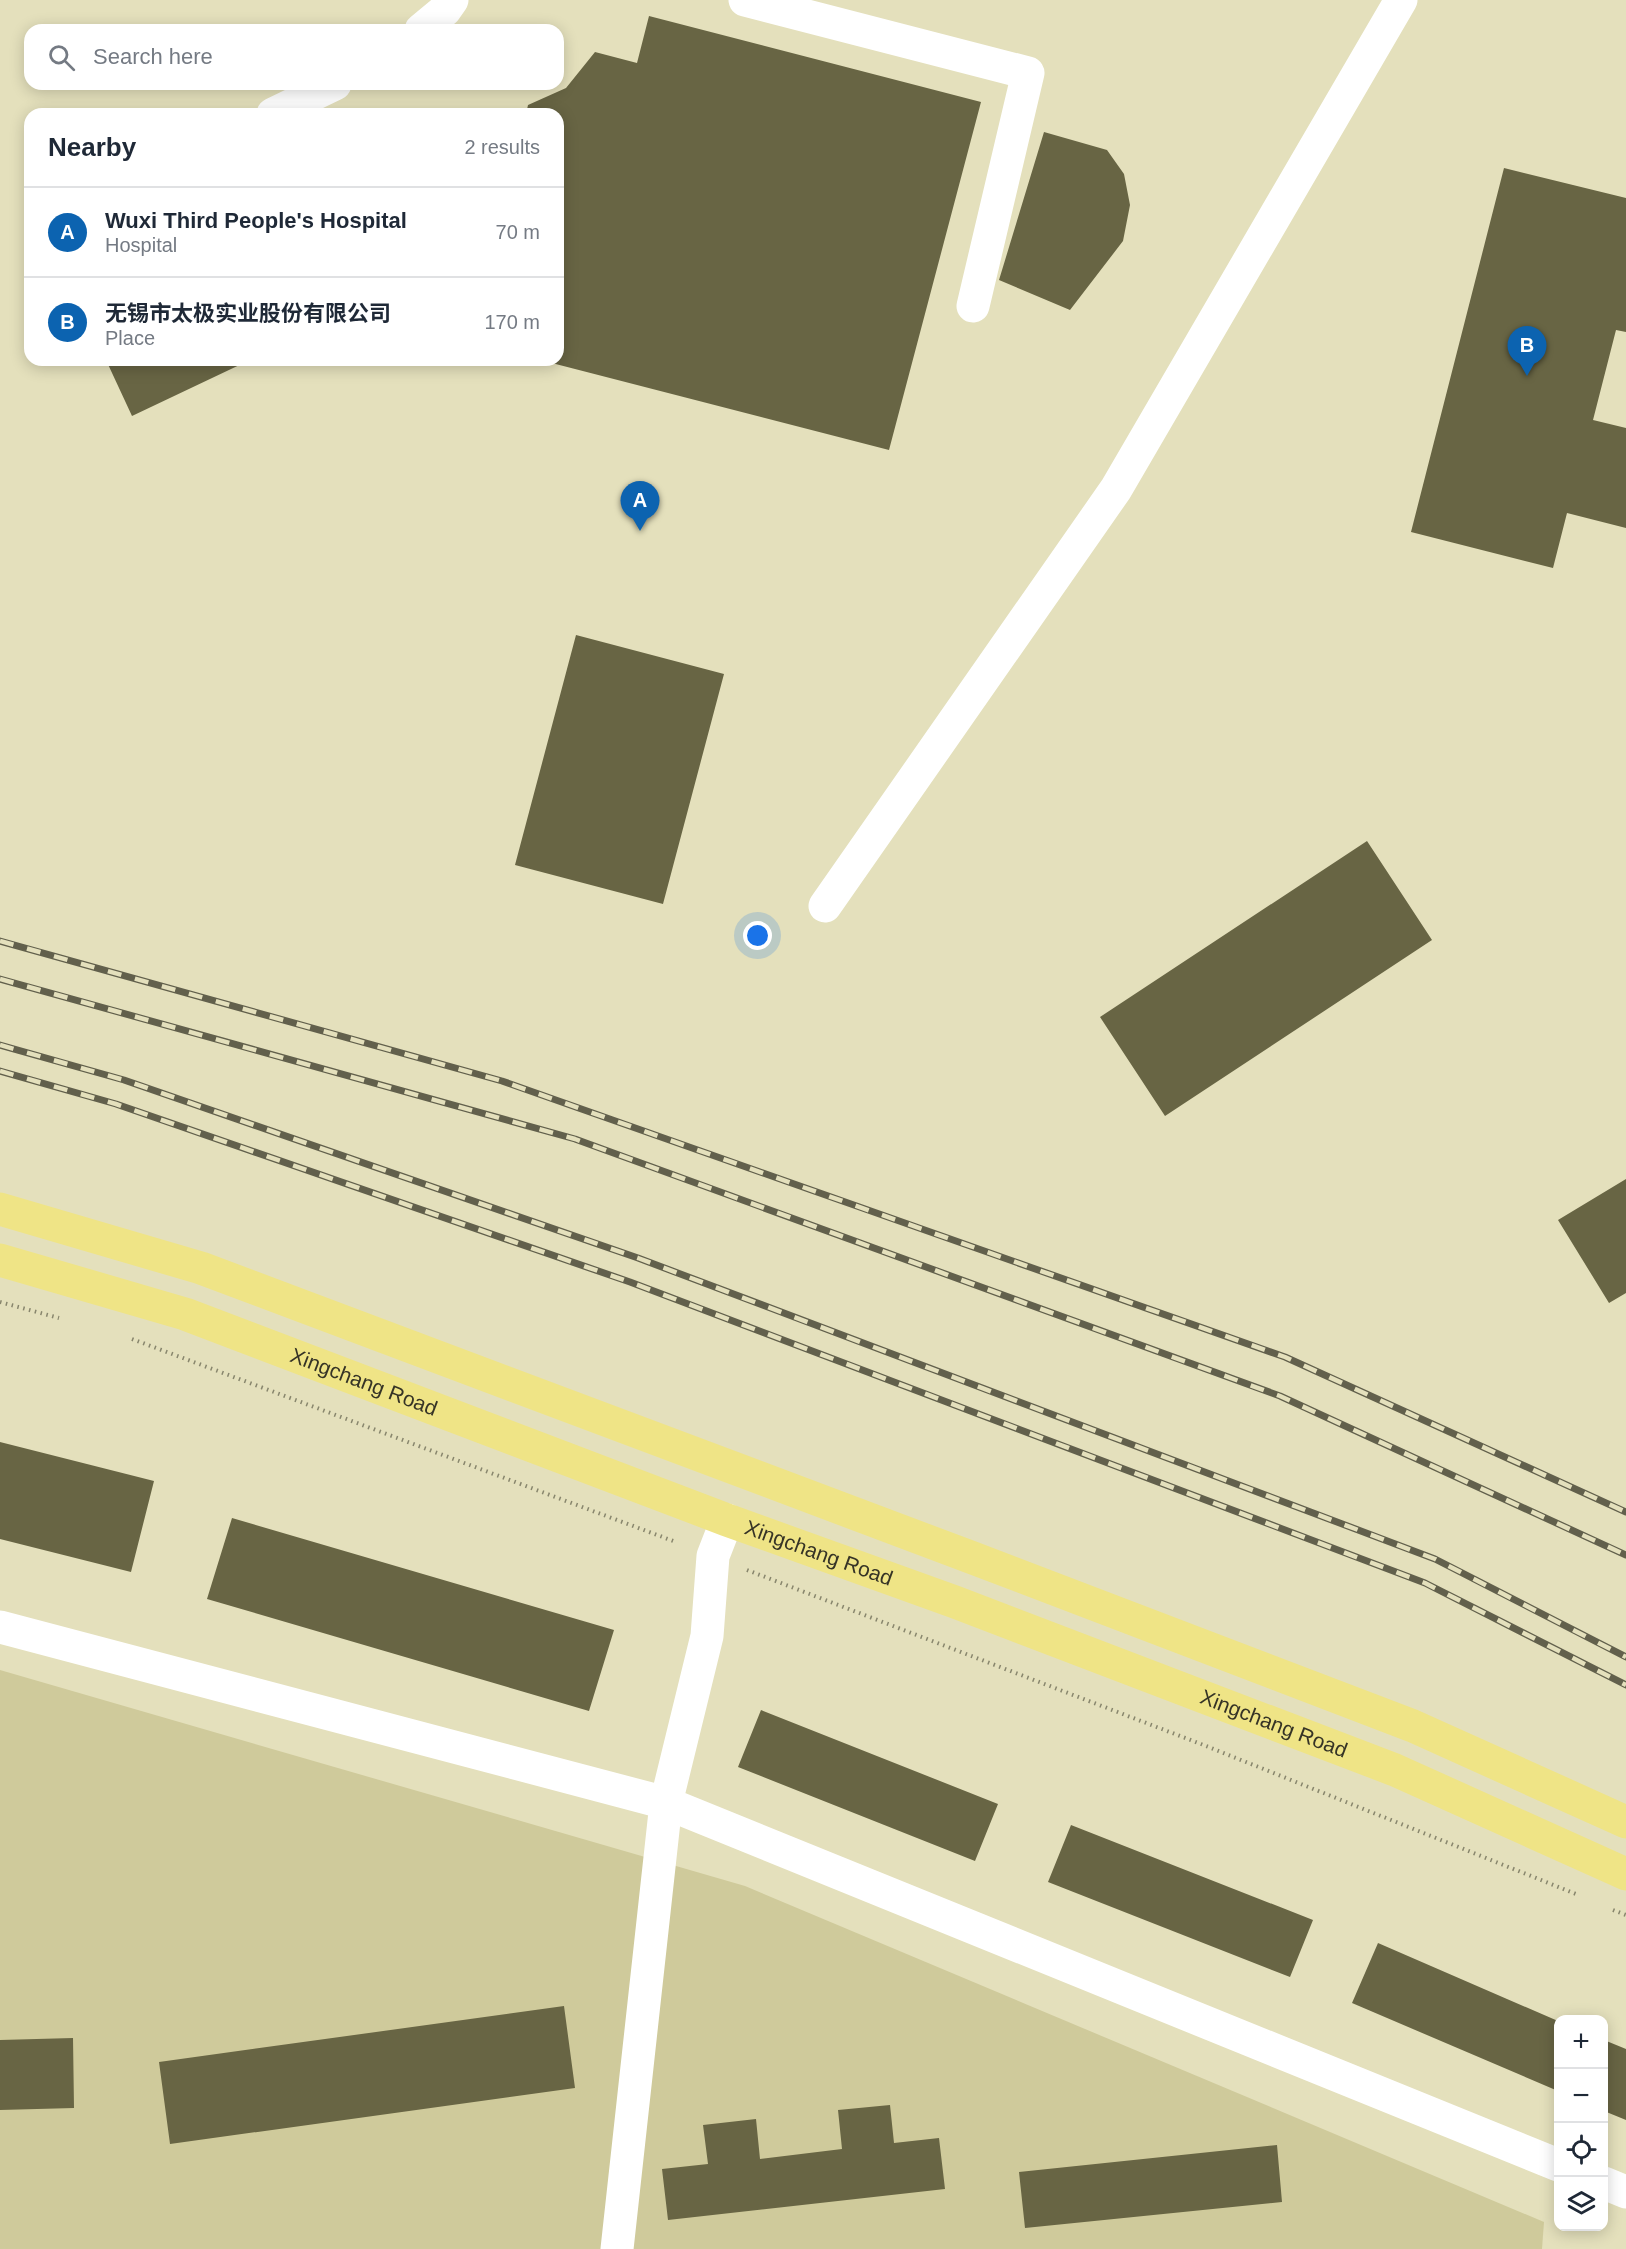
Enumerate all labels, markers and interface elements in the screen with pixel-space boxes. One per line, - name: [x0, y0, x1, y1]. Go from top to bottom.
- search box: [24, 24, 564, 90]
- icon: search: [45, 41, 78, 74]
- text: Search here: [93, 44, 213, 69]
- text: Nearby: [48, 132, 136, 162]
- text: 2 results: [464, 136, 540, 158]
- text: Wuxi Third People's Hospital: [105, 208, 407, 233]
- text: A: [60, 221, 75, 243]
- text: 70 m: [496, 221, 540, 243]
- text: Hospital: [105, 234, 177, 256]
- text: 无锡市太极实业股份有限公司: [105, 301, 391, 326]
- text: B: [60, 311, 75, 333]
- text: 170 m: [484, 311, 540, 333]
- pin: B: [1508, 326, 1546, 376]
- text: Place: [105, 327, 155, 349]
- pin: A: [620, 482, 660, 531]
- your location: [743, 921, 772, 950]
- street label: Xingchang Road: [287, 1343, 441, 1420]
- street label: Xingchang Road: [742, 1515, 896, 1590]
- street label: Xingchang Road: [1197, 1685, 1351, 1762]
- map controls: [1554, 2015, 1608, 2231]
- button: +: [1554, 2015, 1608, 2069]
- button: −: [1554, 2069, 1608, 2123]
- button: locate: [1554, 2123, 1608, 2177]
- button: layers: [1554, 2177, 1608, 2231]

